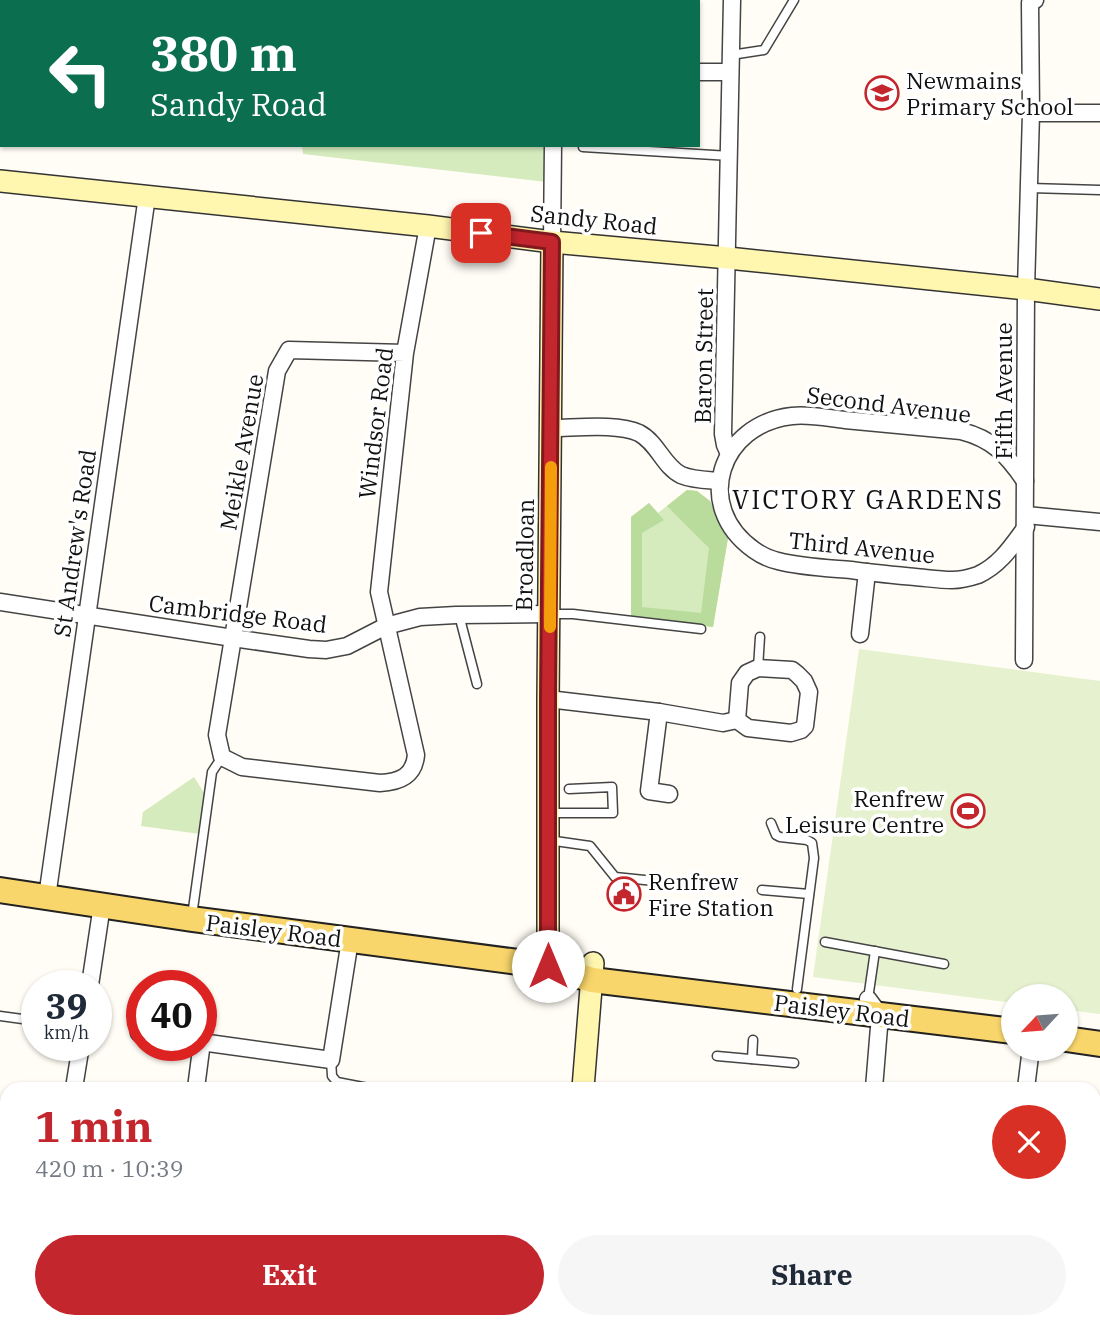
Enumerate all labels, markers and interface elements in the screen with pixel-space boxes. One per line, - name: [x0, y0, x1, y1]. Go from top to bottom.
- text: 380 m: [150, 21, 297, 84]
- icon: left: [35, 28, 126, 119]
- place label: Newmains Primary School: [906, 65, 1073, 121]
- school or university icon: Newmains Primary School: [863, 74, 901, 112]
- text: Sandy Road: [150, 83, 327, 125]
- street label: Sandy Road: [529, 197, 659, 241]
- pin: [451, 203, 511, 263]
- icon: arrive: [462, 214, 500, 252]
- street label: Baron Street: [687, 288, 719, 424]
- street label: Fifth Avenue: [988, 322, 1018, 460]
- street label: Windsor Road: [351, 346, 399, 500]
- street label: Meikle Avenue: [212, 371, 270, 533]
- street label: Second Avenue: [805, 379, 973, 429]
- street label: St Andrew's Road: [46, 447, 102, 639]
- district label: VICTORY GARDENS: [732, 482, 1004, 516]
- street label: Broadloan: [508, 498, 540, 612]
- street label: Third Avenue: [787, 524, 937, 570]
- street label: Cambridge Road: [147, 587, 329, 639]
- place label: Renfrew Leisure Centre: [785, 783, 944, 839]
- sports icon: Renfrew Leisure Centre: [949, 792, 987, 830]
- place label: Renfrew Fire Station: [648, 866, 774, 922]
- public building icon: Renfrew Fire Station: [605, 875, 643, 913]
- street label: Paisley Road: [204, 907, 344, 953]
- position arrow: [511, 929, 585, 1003]
- speed limit sign: 40: [126, 970, 217, 1061]
- text: 39: [45, 983, 88, 1029]
- north arrow: [1001, 984, 1078, 1060]
- map controls: [1001, 984, 1078, 1061]
- street label: Paisley Road: [772, 987, 912, 1033]
- text: km/h: [44, 1021, 89, 1044]
- text: 1 min: [35, 1099, 153, 1154]
- button: close: [992, 1105, 1066, 1179]
- text: 420 m · 10:39: [35, 1153, 184, 1183]
- button: Exit: [35, 1235, 544, 1315]
- button: Share: [558, 1235, 1066, 1315]

